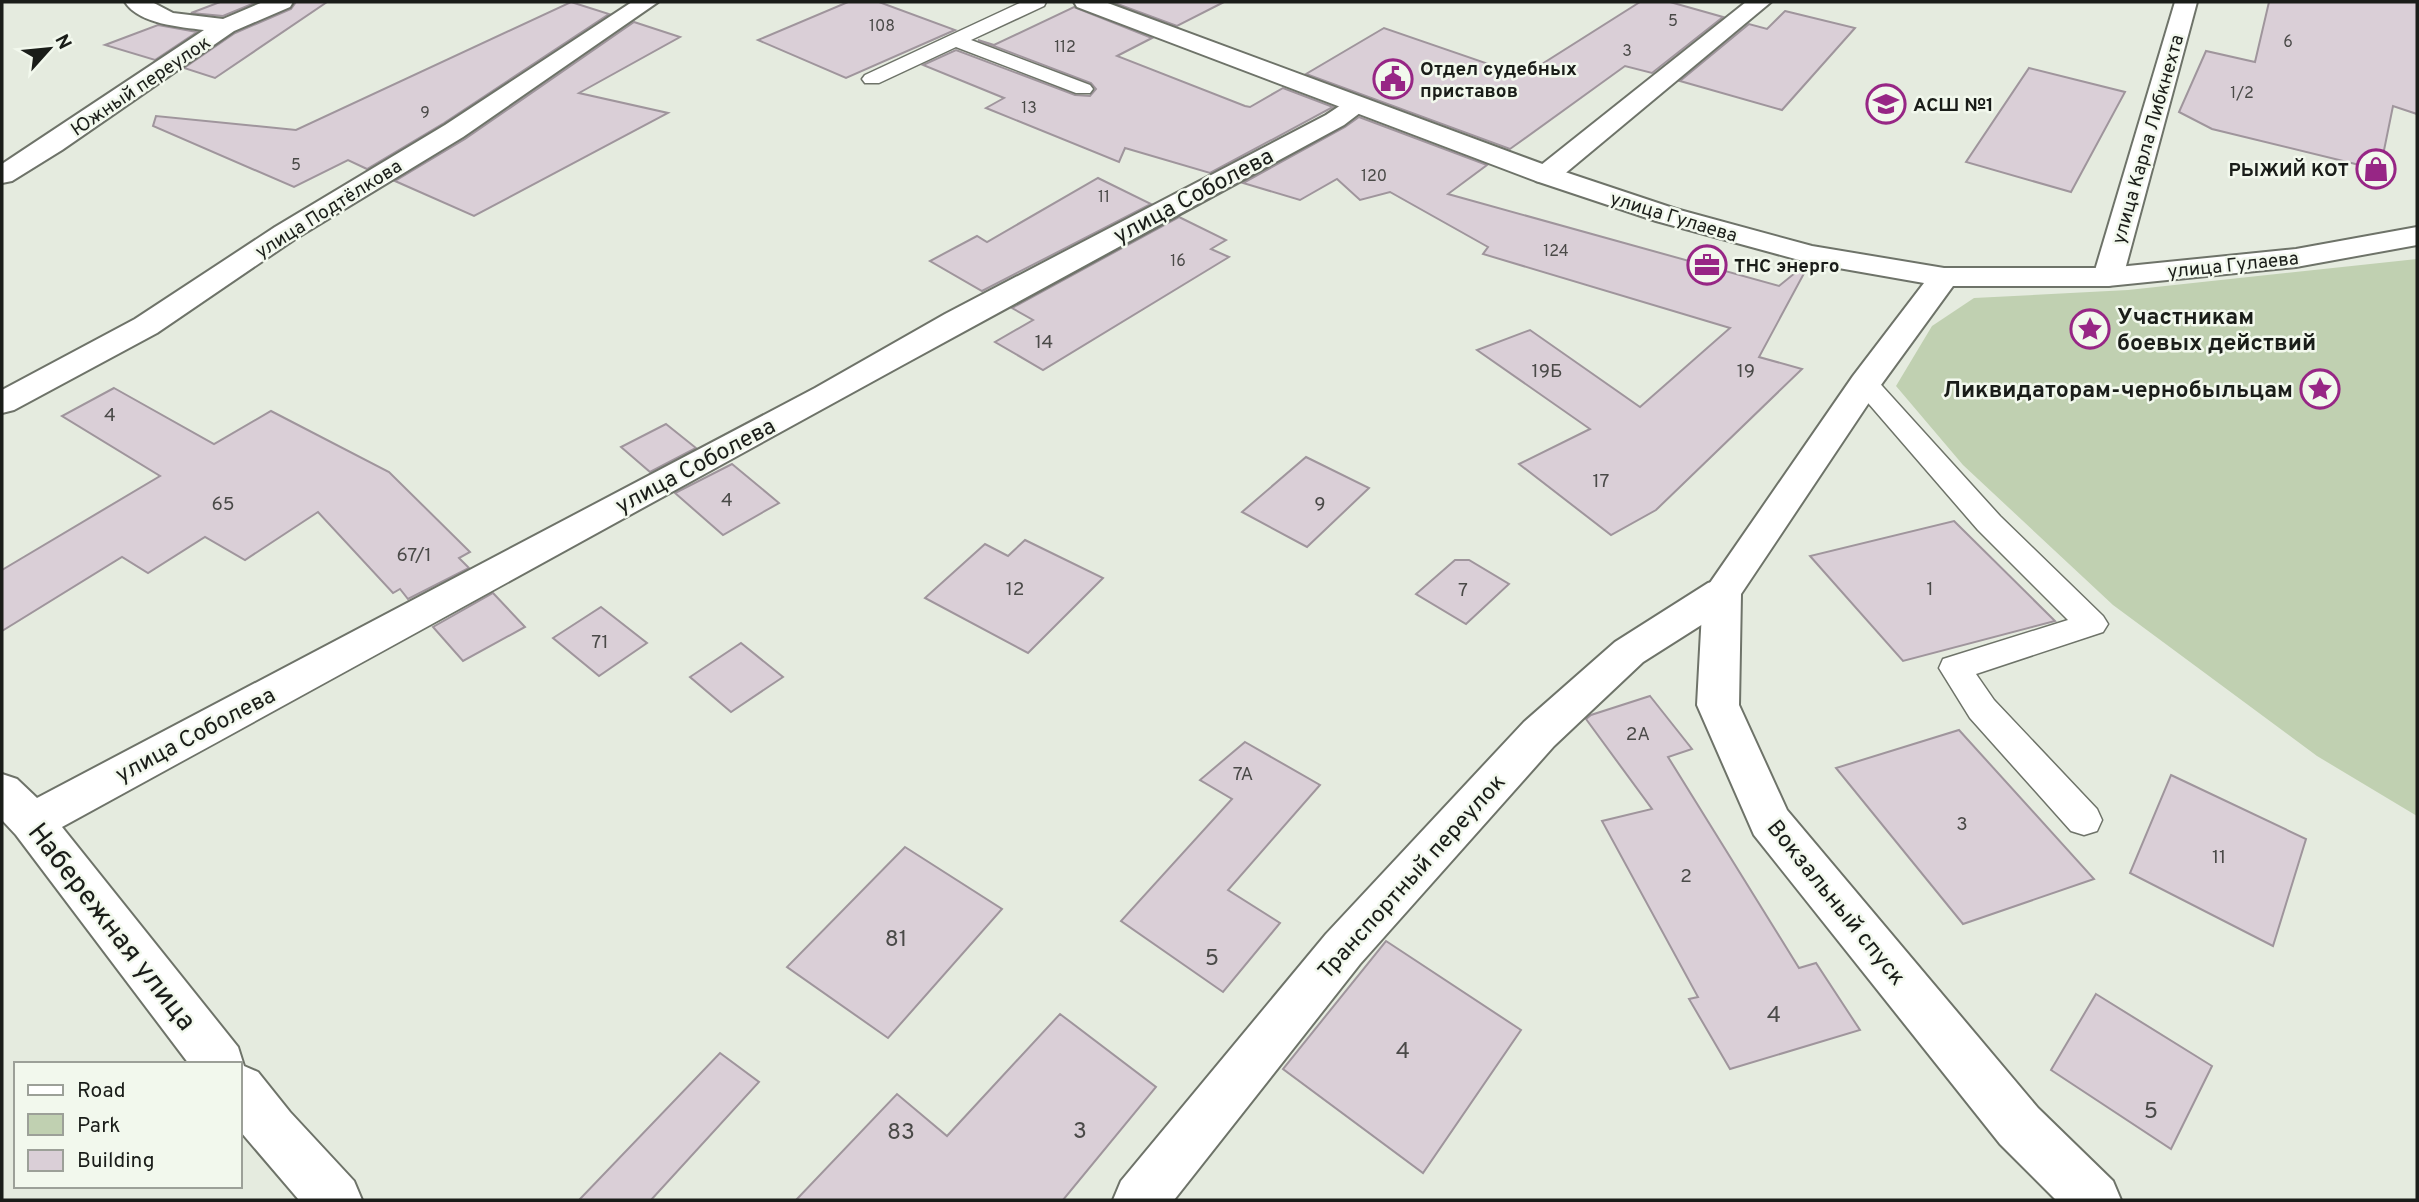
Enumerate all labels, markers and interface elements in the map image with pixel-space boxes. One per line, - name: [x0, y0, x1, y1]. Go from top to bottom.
- house number: 5: [1668, 12, 1678, 32]
- north arrow: [14, 14, 84, 84]
- house number: 108: [869, 17, 895, 37]
- text: N: [49, 31, 76, 54]
- street label: Южный переулок: [67, 31, 216, 142]
- street label: улица Карла Либкнехта: [2108, 32, 2190, 247]
- house number: 6: [2283, 33, 2293, 53]
- house number: 112: [1054, 38, 1076, 58]
- house number: 3: [1622, 42, 1632, 62]
- public building icon: Отдел судебных приставов: [1372, 58, 1414, 100]
- place label: Отдел судебных приставов: [1420, 58, 1577, 104]
- school or university icon: АСШ №1: [1865, 83, 1907, 125]
- house number: 1/2: [2230, 84, 2254, 104]
- place label: АСШ №1: [1913, 94, 1994, 118]
- house number: 13: [1021, 99, 1037, 119]
- house number: 9: [420, 104, 430, 124]
- street label: улица Соболева: [1109, 143, 1279, 252]
- shop icon: РЫЖИЙ КОТ: [2355, 148, 2397, 190]
- street label: улица Подтёлкова: [251, 155, 407, 265]
- house number: 5: [291, 156, 301, 176]
- place label: РЫЖИЙ КОТ: [2229, 158, 2349, 183]
- house number: 120: [1361, 167, 1387, 187]
- street label: улица Гулаева: [1607, 187, 1740, 249]
- house number: 11: [1098, 188, 1110, 208]
- house number: 124: [1543, 242, 1569, 262]
- office icon: ТНС энерго: [1686, 244, 1728, 286]
- street label: улица Гулаева: [2166, 247, 2300, 285]
- house number: 16: [1170, 252, 1186, 272]
- place label: ТНС энерго: [1734, 255, 1840, 279]
- place label: Участникам боевых действий: [2117, 304, 2316, 359]
- place icon: Участникам боевых действий: [2069, 308, 2111, 350]
- house number: 14: [1035, 331, 1053, 355]
- house number: 19Б: [1532, 360, 1562, 384]
- house number: 19: [1737, 360, 1755, 384]
- place icon: Ликвидаторам-чернобыльцам: [2299, 368, 2341, 410]
- place label: Ликвидаторам-чернобыльцам: [1943, 377, 2293, 406]
- house number: 4: [104, 404, 116, 428]
- street label: улица Соболева: [611, 413, 781, 522]
- house number: 17: [1593, 470, 1610, 494]
- house number: 4: [721, 489, 733, 513]
- house number: 65: [211, 493, 235, 517]
- house number: 9: [1314, 493, 1326, 517]
- house number: 67/1: [396, 544, 432, 568]
- house number: 12: [1006, 578, 1024, 602]
- house number: 1: [1926, 578, 1934, 602]
- house number: 7: [1458, 579, 1468, 603]
- house number: 71: [591, 631, 609, 655]
- street label: улица Соболева: [111, 682, 281, 791]
- house number: 2А: [1626, 723, 1650, 747]
- house number: 7А: [1233, 763, 1253, 787]
- street label: Транспортный переулок: [1313, 769, 1513, 986]
- house number: 3: [1956, 813, 1968, 837]
- street label: Вокзальный спуск: [1759, 815, 1911, 992]
- street label: Набережная улица: [18, 817, 203, 1039]
- house number: 11: [2212, 846, 2226, 870]
- house number: 2: [1680, 865, 1692, 889]
- house number: 81: [885, 926, 907, 955]
- house number: 5: [1205, 945, 1219, 974]
- house number: 4: [1767, 1002, 1781, 1031]
- house number: 4: [1396, 1038, 1410, 1067]
- legend: [14, 1062, 242, 1188]
- text: Road: [77, 1078, 126, 1105]
- house number: 5: [2144, 1098, 2158, 1127]
- text: Park: [77, 1113, 120, 1140]
- house number: 3: [1073, 1118, 1087, 1147]
- house number: 83: [887, 1119, 915, 1148]
- text: Building: [77, 1148, 155, 1175]

